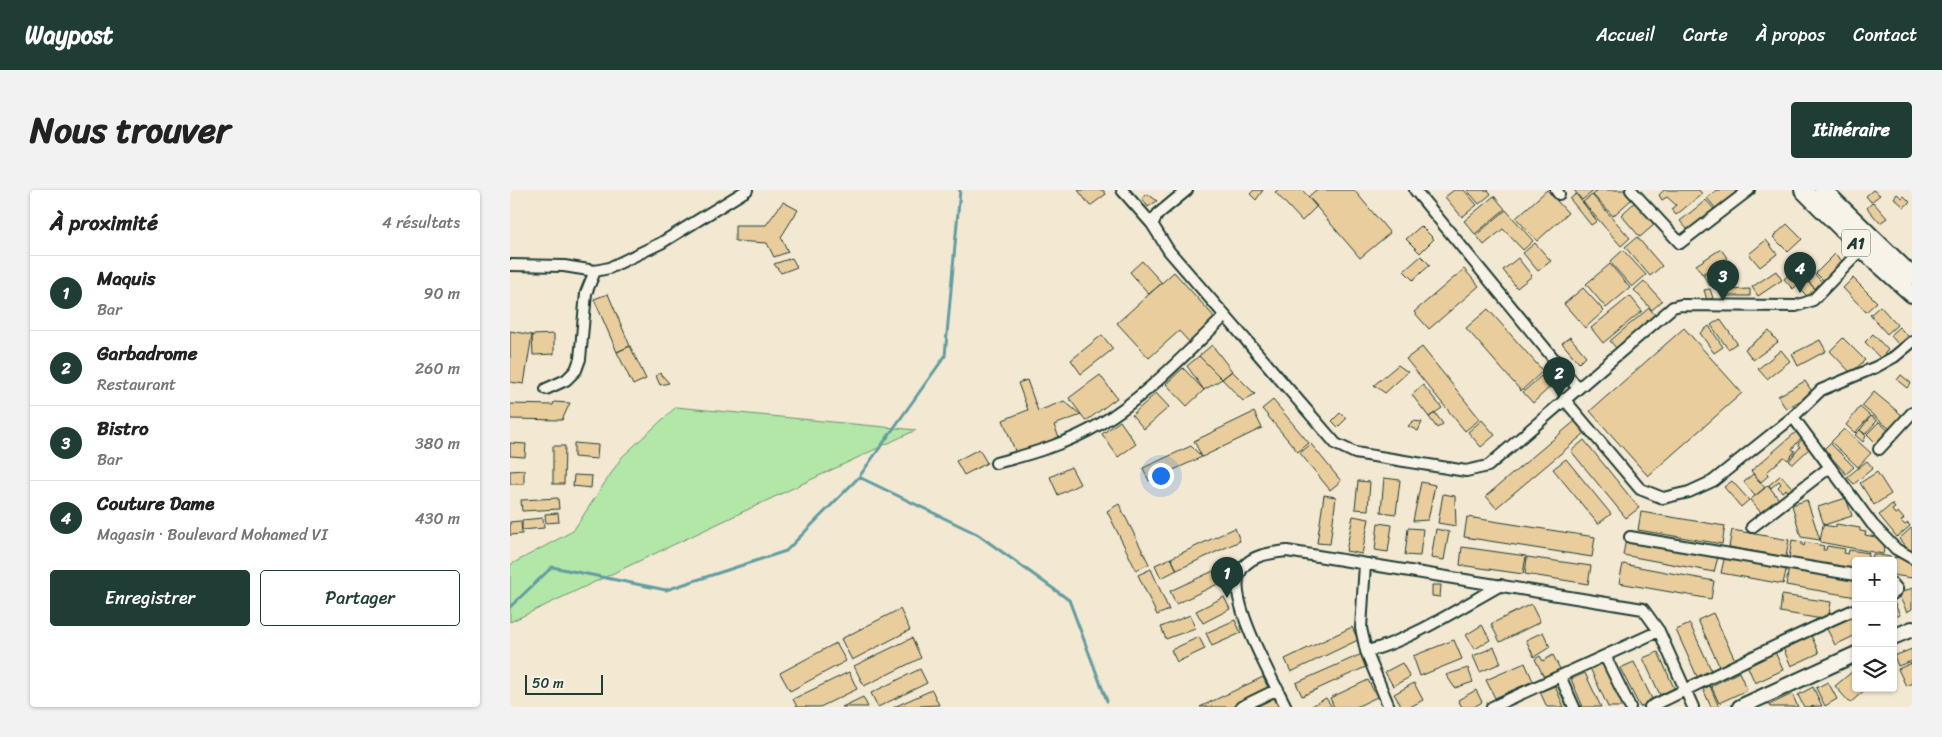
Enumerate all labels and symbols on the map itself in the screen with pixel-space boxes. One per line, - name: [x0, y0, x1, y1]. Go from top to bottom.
- road number: A1: [1842, 230, 1870, 256]
- pin: 4: [1784, 252, 1816, 293]
- pin: 3: [1707, 260, 1739, 301]
- pin: 2: [1543, 357, 1575, 398]
- your location: [1148, 463, 1174, 489]
- pin: 1: [1211, 557, 1243, 598]
- scale bar: [525, 672, 602, 695]

